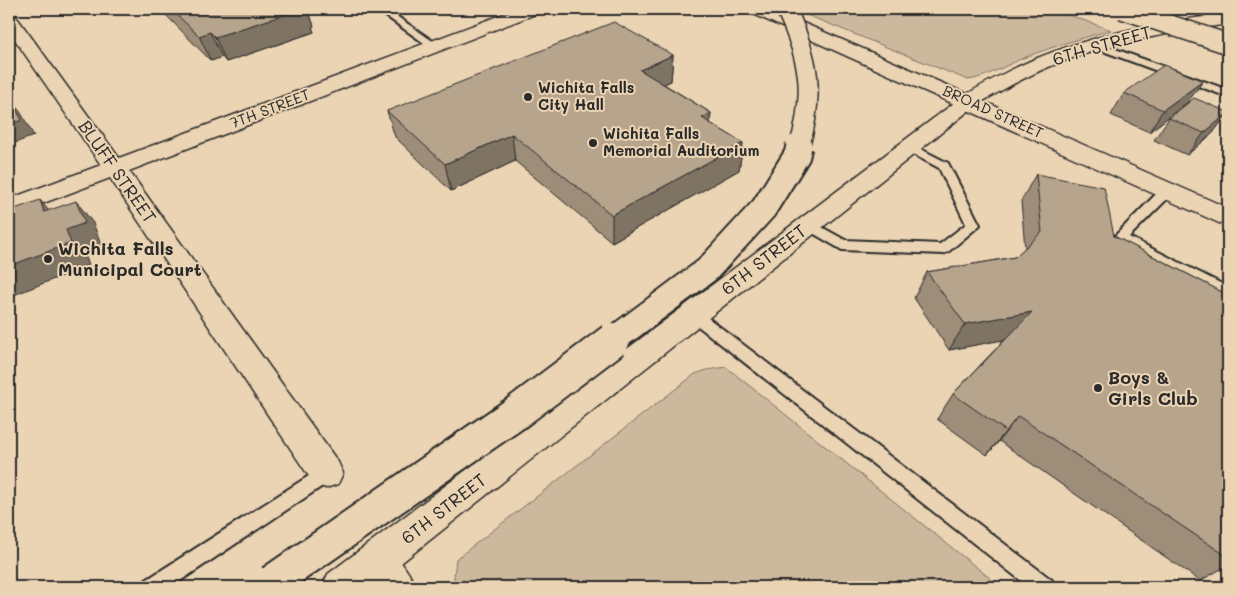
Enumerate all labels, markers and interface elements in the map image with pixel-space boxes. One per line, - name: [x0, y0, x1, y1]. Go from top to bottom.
- street label: 6TH STREET: [1049, 19, 1154, 71]
- place label: Wichita Falls City Hall: [538, 77, 634, 114]
- street label: BROAD STREET: [940, 80, 1047, 142]
- street label: 7TH STREET: [227, 84, 313, 132]
- marker: Wichita Falls City Hall: [522, 91, 534, 103]
- street label: BLUFF STREET: [73, 115, 162, 228]
- place label: Wichita Falls Memorial Auditorium: [603, 123, 759, 160]
- marker: Wichita Falls Memorial Auditorium: [587, 137, 599, 149]
- street label: 6TH STREET: [716, 218, 811, 300]
- place label: Wichita Falls Municipal Court: [58, 236, 202, 281]
- marker: Wichita Falls Municipal Court: [42, 253, 54, 265]
- place label: Boys & Girls Club: [1108, 365, 1198, 410]
- marker: Boys & Girls Club: [1092, 382, 1104, 394]
- street label: 6TH STREET: [396, 467, 491, 549]

